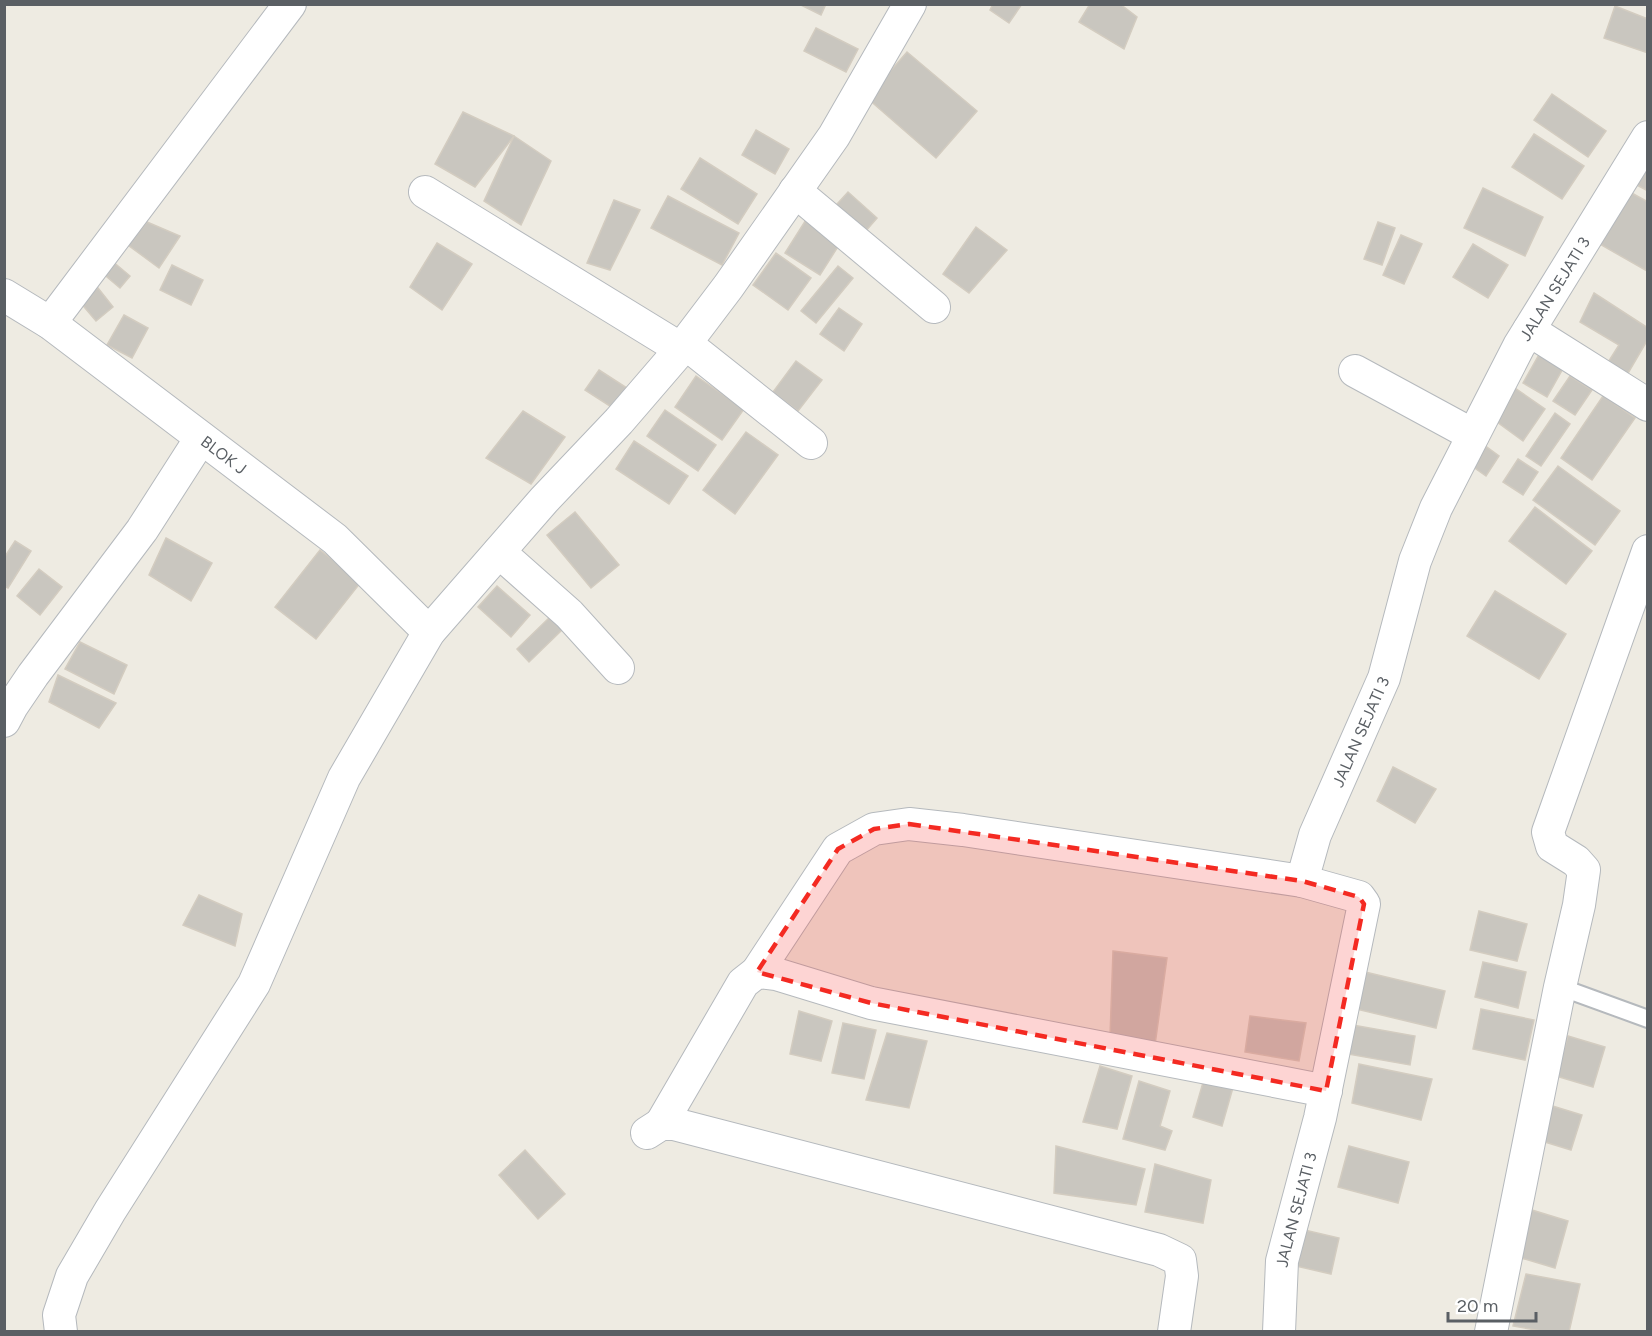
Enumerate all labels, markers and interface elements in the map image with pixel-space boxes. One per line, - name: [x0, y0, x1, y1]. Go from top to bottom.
- street label: JALAN SEJATI 3: [1516, 233, 1594, 344]
- street label: BLOK J: [197, 432, 250, 479]
- street label: JALAN SEJATI 3: [1328, 674, 1393, 790]
- street label: JALAN SEJATI 3: [1273, 1150, 1320, 1268]
- scale bar: [1448, 1285, 1536, 1323]
- text: 20 m: [1457, 1295, 1498, 1317]

